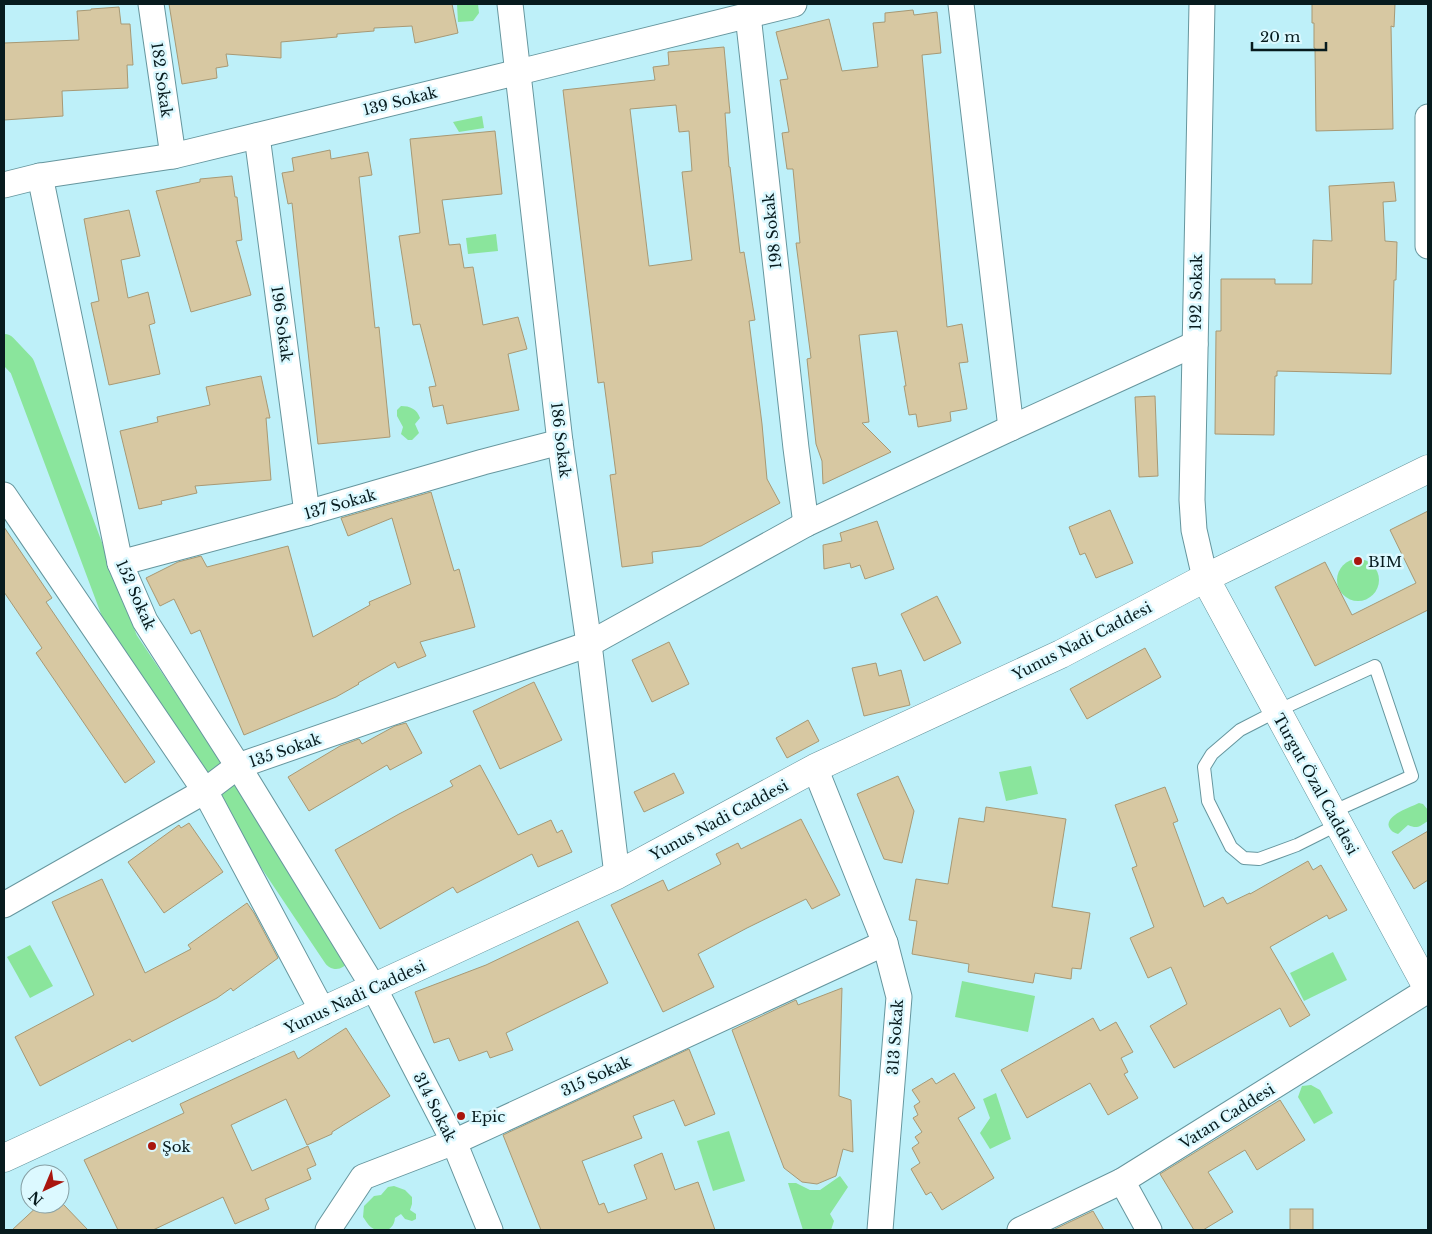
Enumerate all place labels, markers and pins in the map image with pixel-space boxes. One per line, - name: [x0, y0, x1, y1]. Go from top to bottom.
- place label: BIM: [1368, 552, 1402, 571]
- marker: BIM: [1352, 555, 1364, 567]
- place label: Epic: [471, 1107, 505, 1126]
- marker: Epic: [455, 1110, 467, 1122]
- place label: Şok: [162, 1137, 191, 1156]
- marker: Şok: [146, 1140, 158, 1152]

